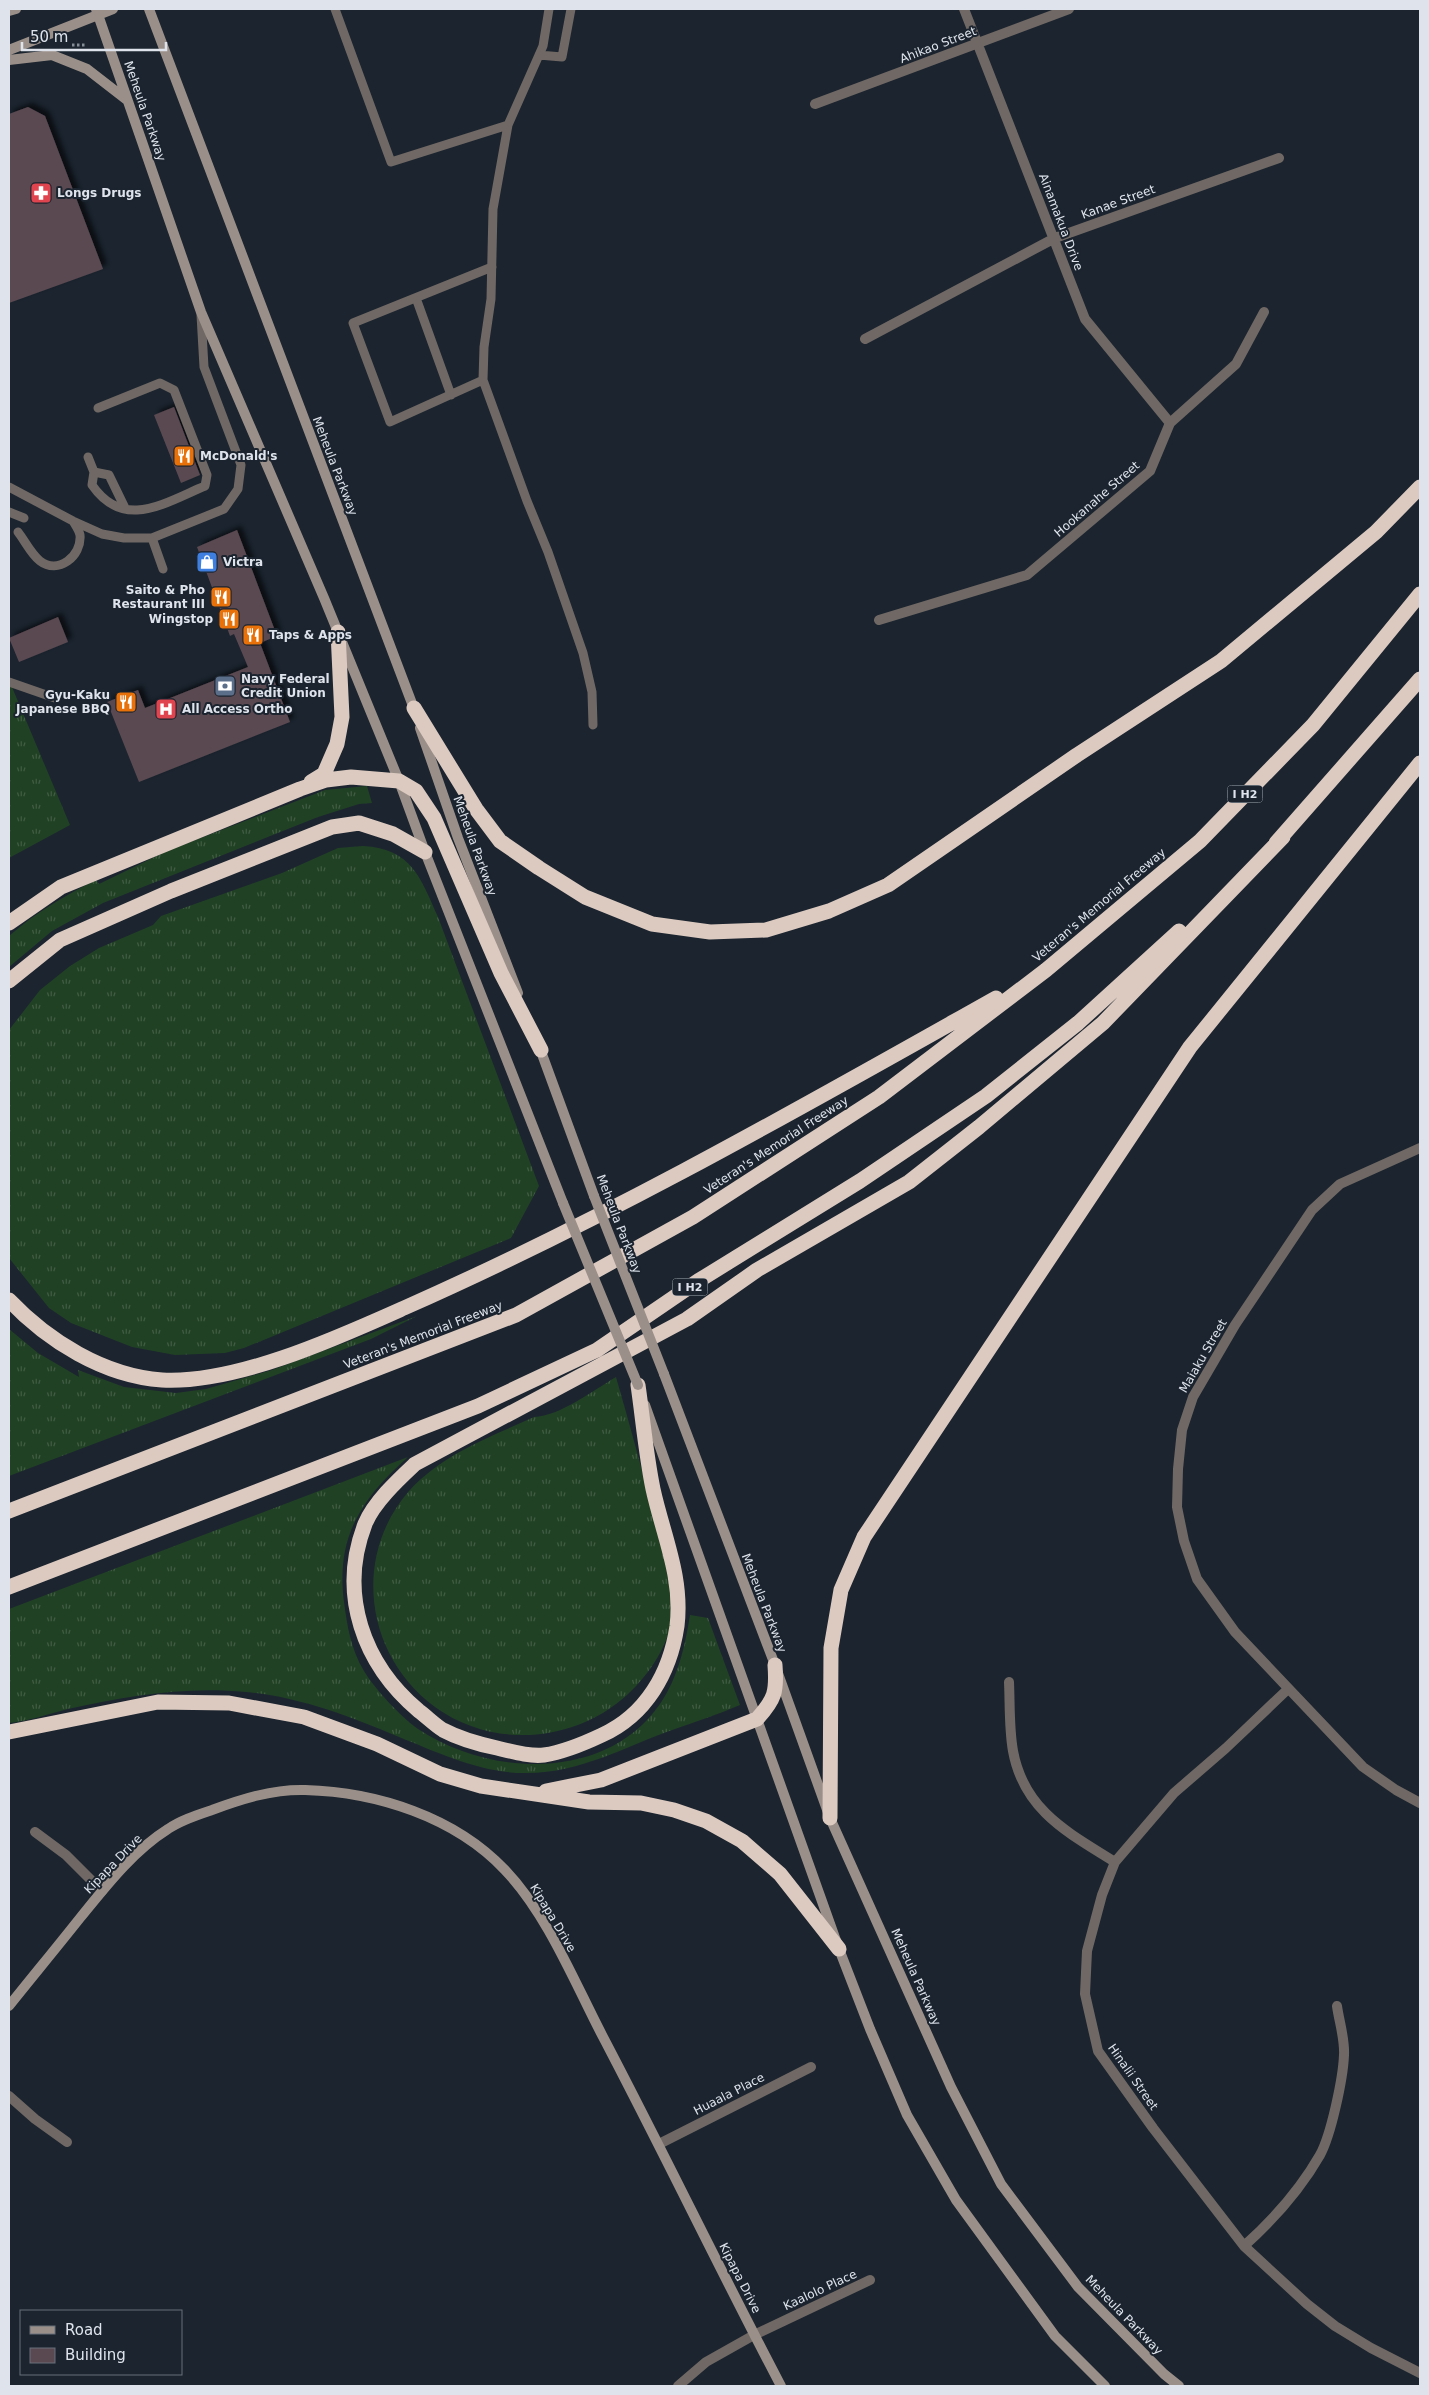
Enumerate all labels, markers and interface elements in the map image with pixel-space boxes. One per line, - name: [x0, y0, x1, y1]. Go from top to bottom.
- scale bar: [22, 20, 166, 52]
- street label: Ahikao Street: [898, 24, 979, 66]
- text: 50 m: [30, 28, 68, 46]
- street label: Meheula Parkway: [121, 59, 169, 163]
- street label: Ainamakua Drive: [1036, 171, 1086, 273]
- pharmacy icon: Longs Drugs: [29, 181, 53, 205]
- street label: Kanae Street: [1079, 182, 1157, 222]
- place label: Longs Drugs: [57, 186, 142, 200]
- street label: Meheula Parkway: [310, 414, 360, 518]
- restaurant icon: McDonald's: [172, 444, 196, 468]
- place label: McDonald's: [200, 449, 277, 463]
- street label: Hookanahe Street: [1052, 458, 1143, 540]
- shop icon: Victra: [195, 550, 219, 574]
- place label: Victra: [223, 555, 263, 569]
- place label: Saito & Pho Restaurant III: [112, 583, 205, 611]
- restaurant icon: Saito & Pho Restaurant III: [209, 585, 233, 609]
- restaurant icon: Wingstop: [217, 607, 241, 631]
- place label: Wingstop: [149, 612, 213, 626]
- restaurant icon: Taps & Apps: [241, 623, 265, 647]
- place label: Taps & Apps: [269, 628, 352, 642]
- place label: Navy Federal Credit Union: [241, 672, 330, 700]
- bank icon: Navy Federal Credit Union: [213, 674, 237, 698]
- place label: Gyu-Kaku Japanese BBQ: [15, 688, 110, 716]
- restaurant icon: Gyu-Kaku Japanese BBQ: [114, 690, 138, 714]
- hospital icon: All Access Ortho: [154, 697, 178, 721]
- place label: All Access Ortho: [182, 702, 292, 716]
- road number: I H2: [1228, 786, 1262, 802]
- street label: Meheula Parkway: [450, 794, 500, 898]
- street label: Veteran's Memorial Freeway: [1030, 845, 1168, 965]
- street label: Veteran's Memorial Freeway: [701, 1093, 851, 1197]
- street label: Meheula Parkway: [594, 1172, 644, 1276]
- road number: I H2: [672, 1278, 708, 1295]
- street label: Veteran's Memorial Freeway: [341, 1298, 505, 1372]
- street label: Maiaku Street: [1176, 1316, 1230, 1395]
- street label: Meheula Parkway: [739, 1551, 789, 1655]
- street label: Kipapa Drive: [81, 1831, 145, 1897]
- street label: Kipapa Drive: [527, 1881, 579, 1955]
- street label: Meheula Parkway: [888, 1926, 944, 2028]
- street label: Hinalii Street: [1105, 2041, 1161, 2113]
- street label: Huaala Place: [691, 2070, 767, 2118]
- street label: Kipapa Drive: [716, 2241, 764, 2315]
- street label: Kaalolo Place: [781, 2267, 859, 2313]
- street label: Meheula Parkway: [1082, 2272, 1166, 2358]
- legend: [20, 2310, 182, 2375]
- text: Road: [65, 2321, 103, 2339]
- text: Building: [65, 2346, 126, 2364]

